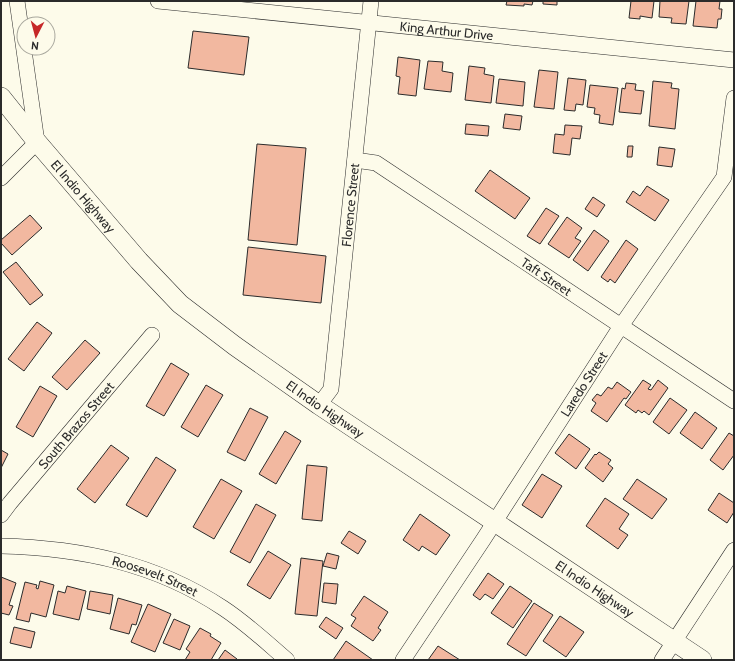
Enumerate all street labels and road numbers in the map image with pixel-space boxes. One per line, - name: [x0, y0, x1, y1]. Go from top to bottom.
- street label: King Arthur Drive: [399, 18, 494, 43]
- street label: El Indio Highway: [48, 156, 119, 236]
- street label: Florence Street: [338, 162, 362, 247]
- street label: Taft Street: [518, 254, 575, 299]
- street label: Laredo Street: [557, 348, 611, 419]
- street label: El Indio Highway: [283, 377, 368, 441]
- street label: South Brazos Street: [35, 378, 117, 472]
- street label: Roosevelt Street: [111, 552, 201, 600]
- street label: El Indio Highway: [553, 557, 637, 621]

